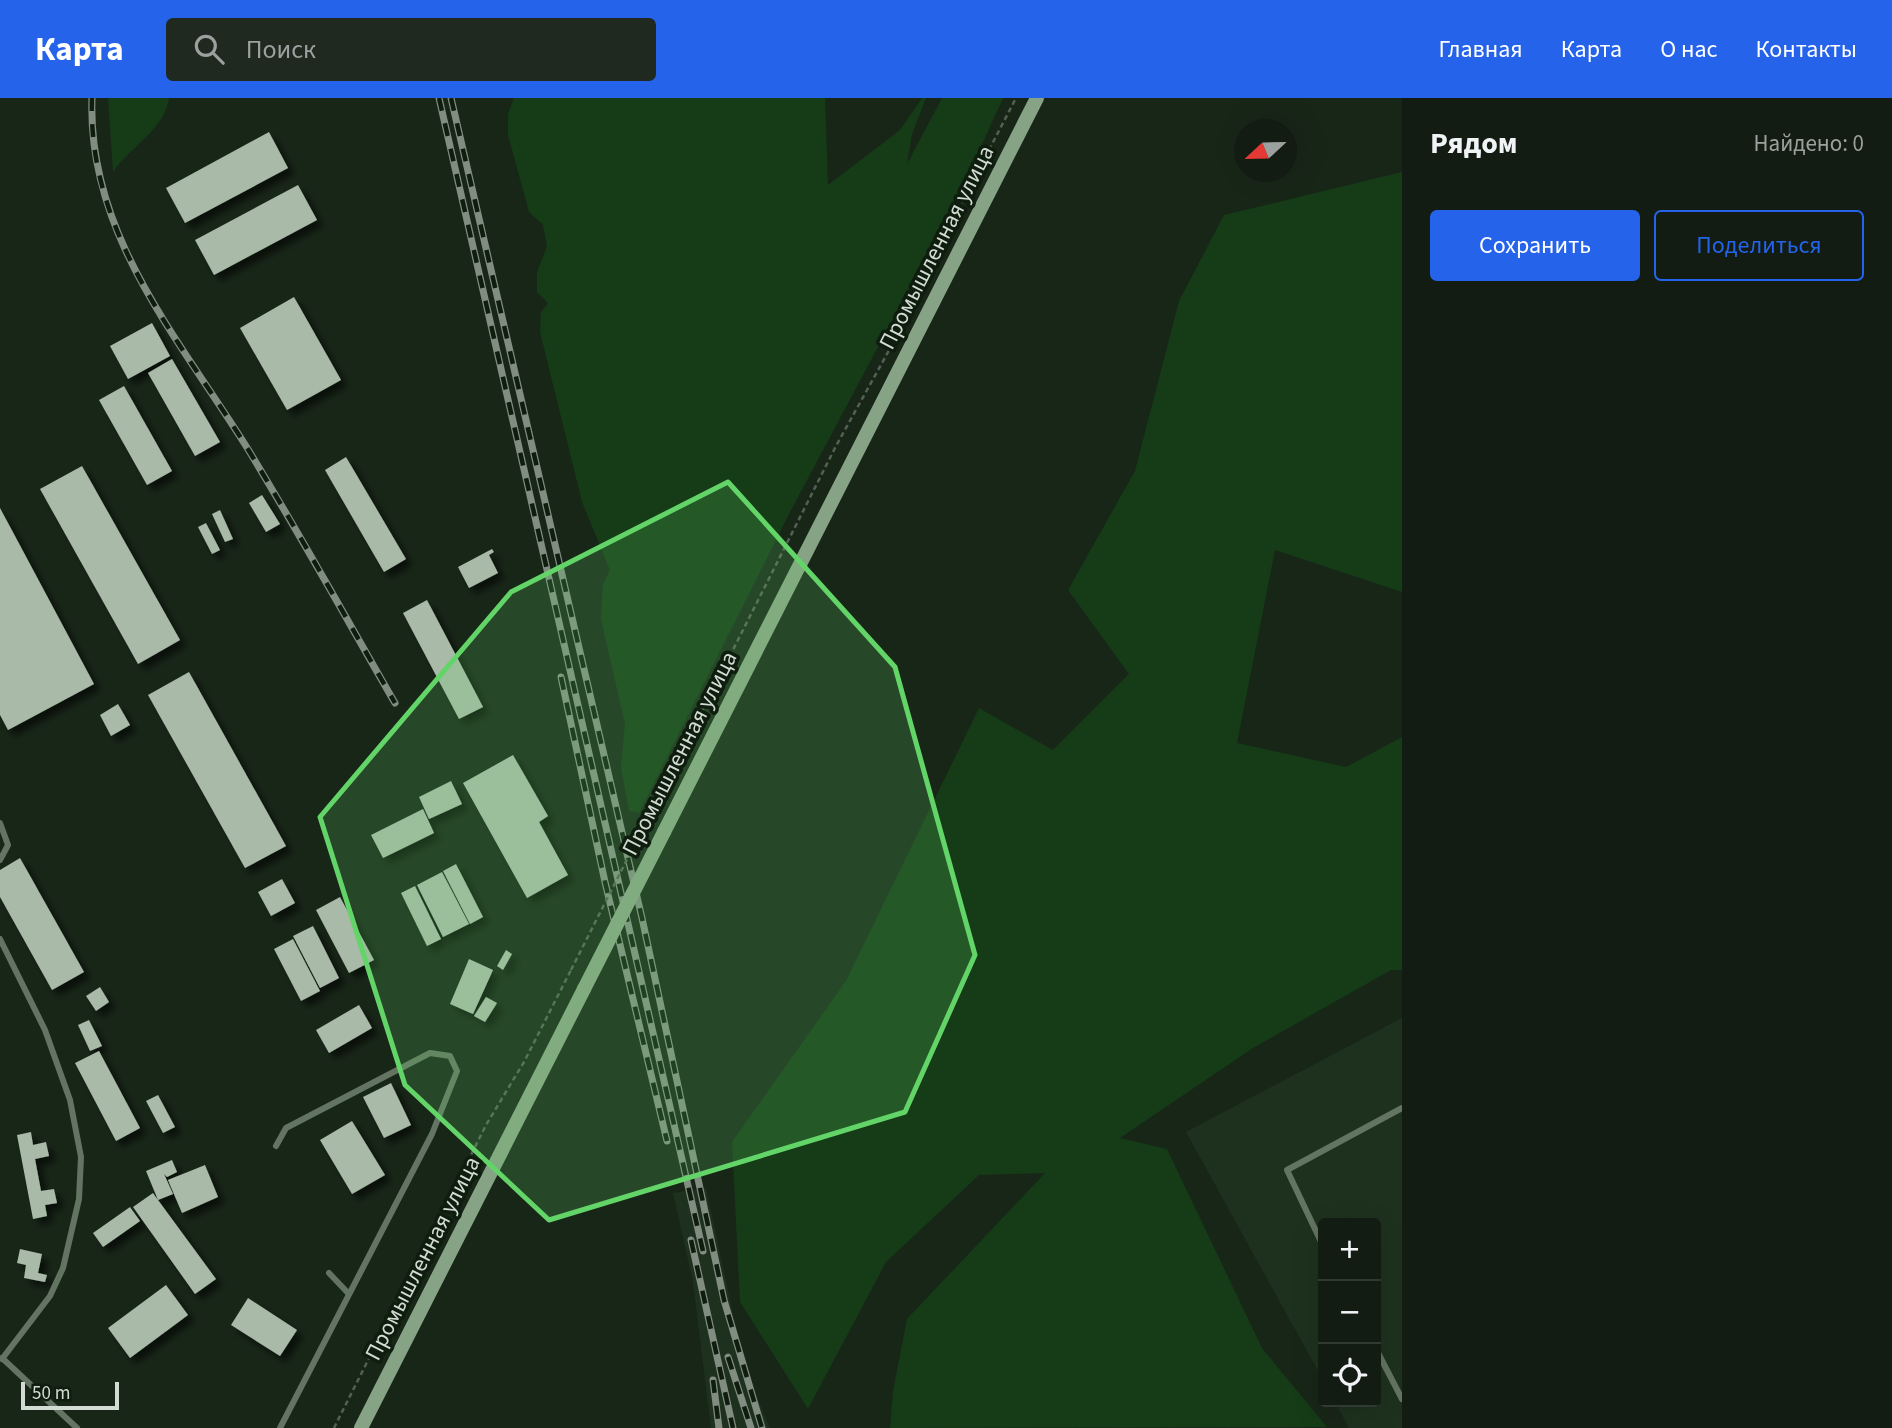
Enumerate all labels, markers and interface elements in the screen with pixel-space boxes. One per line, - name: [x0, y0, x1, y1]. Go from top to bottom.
- search box: [166, 18, 656, 81]
- text: Карта: [35, 26, 124, 73]
- icon: search: [190, 30, 228, 68]
- text: Поиск: [246, 31, 316, 68]
- text: Главная: [1438, 32, 1523, 67]
- text: Карта: [1561, 32, 1622, 67]
- text: О нас: [1660, 32, 1717, 67]
- text: Контакты: [1755, 32, 1857, 67]
- north arrow: [1234, 119, 1297, 182]
- text: Рядом: [1430, 122, 1518, 165]
- text: Найдено: 0: [1754, 127, 1864, 160]
- street label: Промышленная улица: [871, 139, 1002, 355]
- button: Сохранить: [1430, 210, 1640, 281]
- button: Поделиться: [1654, 210, 1864, 281]
- street label: Промышленная улица: [614, 645, 745, 861]
- street label: Промышленная улица: [357, 1150, 488, 1366]
- map controls: [1318, 1218, 1381, 1407]
- button: +: [1318, 1218, 1381, 1281]
- button: −: [1318, 1281, 1381, 1344]
- button: locate: [1318, 1344, 1381, 1407]
- scale bar: [21, 1379, 119, 1411]
- text: 50 m: [32, 1380, 70, 1407]

